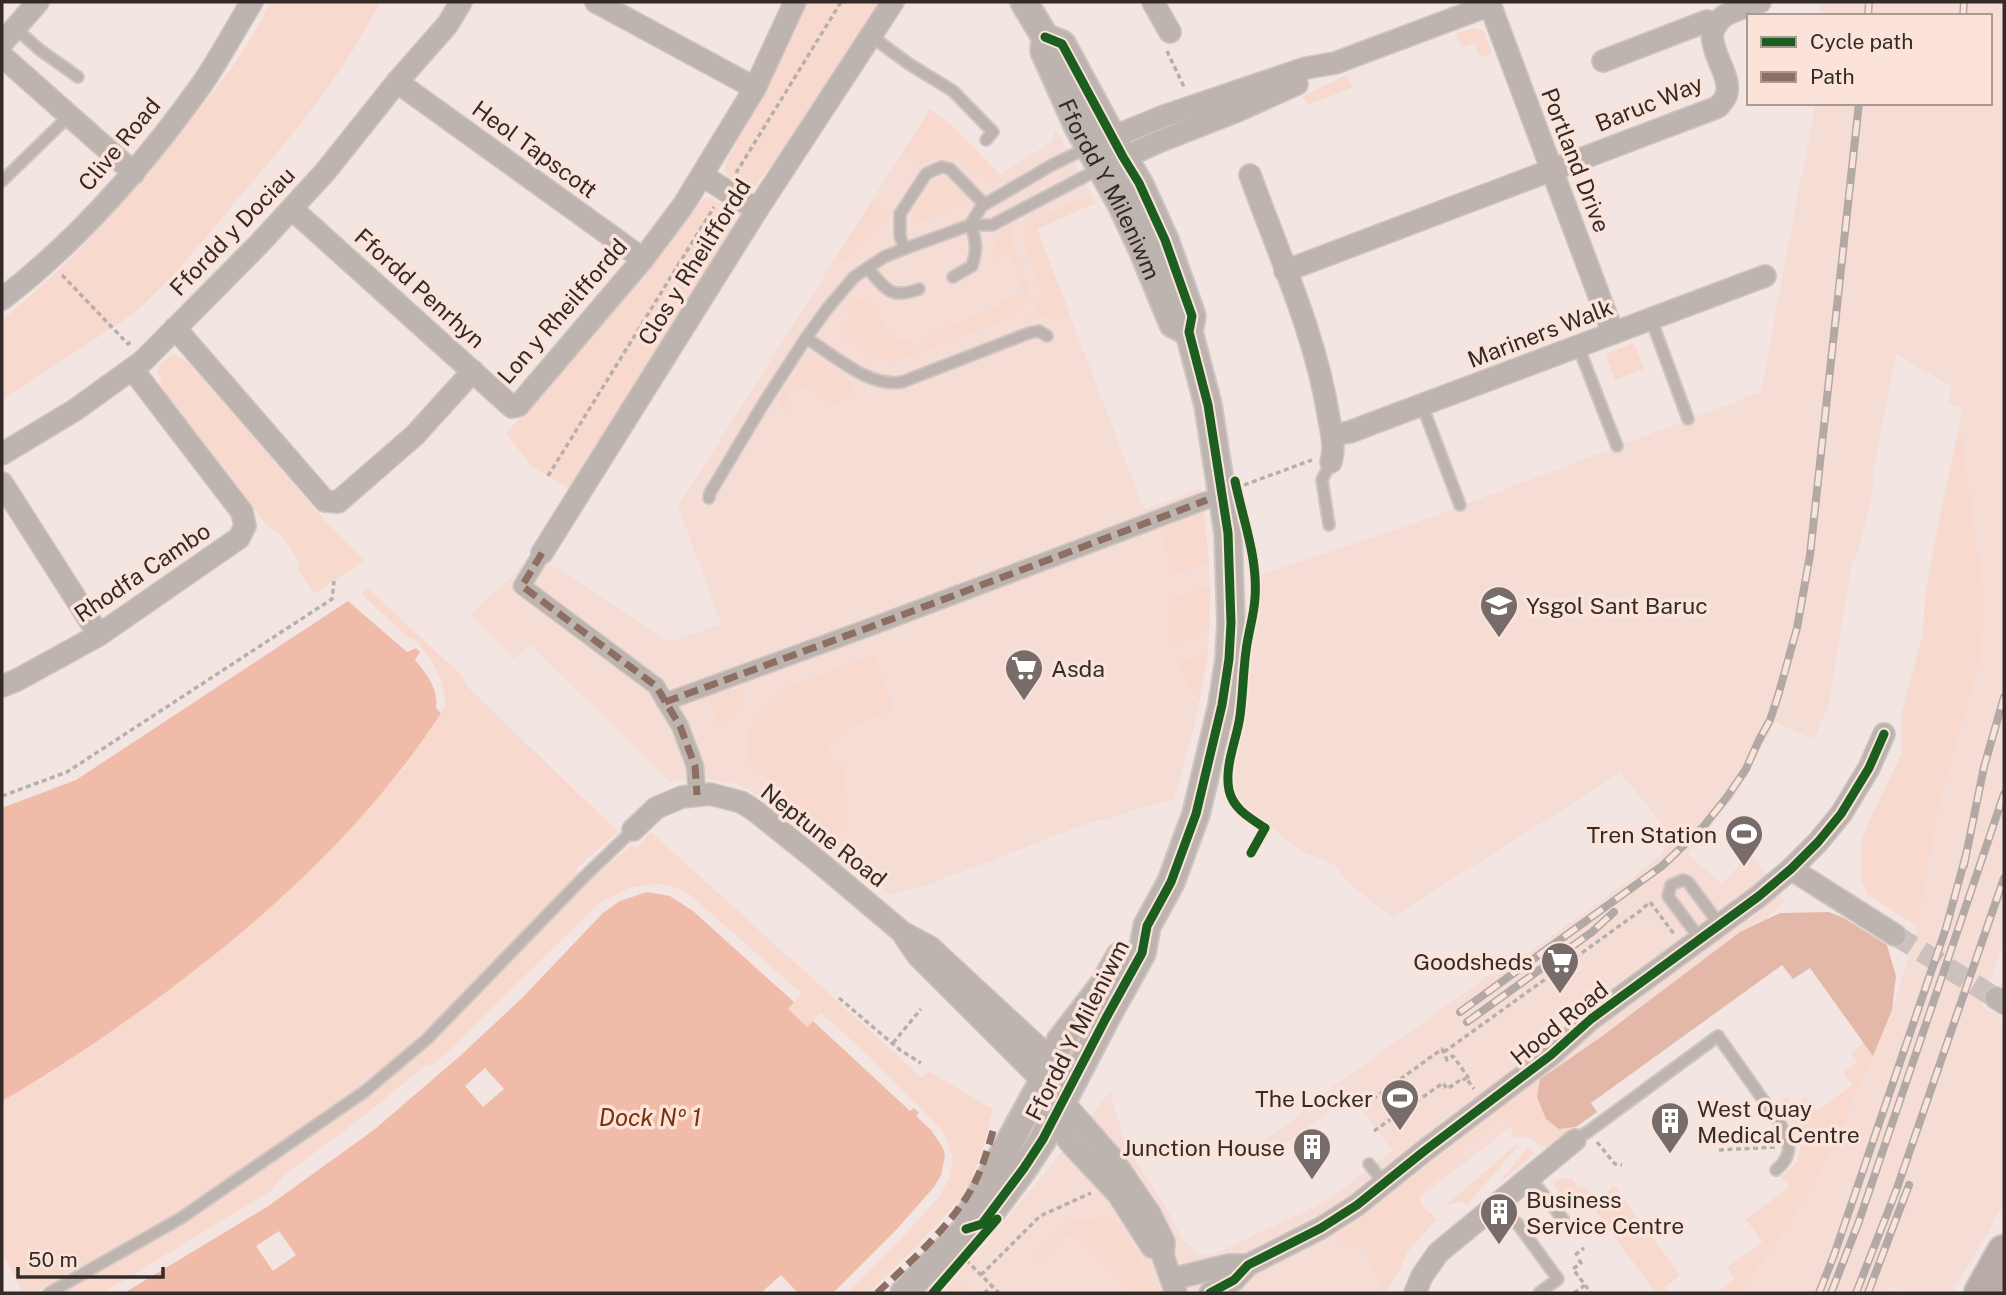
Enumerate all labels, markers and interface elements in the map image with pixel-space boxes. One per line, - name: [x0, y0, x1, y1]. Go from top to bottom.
- legend: [1747, 14, 1992, 105]
- text: Cycle path: [1810, 29, 1913, 54]
- text: Path: [1810, 64, 1855, 89]
- street label: Baruc Way: [1591, 69, 1707, 137]
- street label: Portland Drive: [1536, 84, 1616, 236]
- street label: Clive Road: [72, 92, 166, 196]
- street label: Ffordd Y Mileniwm: [1054, 94, 1167, 283]
- street label: Heol Tapscott: [467, 95, 603, 203]
- street label: Ffordd y Dociau: [164, 161, 300, 301]
- street label: Clos y Rheilffordd: [632, 174, 756, 350]
- street label: Ffordd Penrhyn: [349, 223, 491, 353]
- street label: Lon y Rheilffordd: [492, 233, 632, 389]
- street label: Mariners Walk: [1464, 293, 1616, 373]
- street label: Rhodfa Cambo: [69, 517, 215, 627]
- school or university icon: Ysgol Sant Baruc: [1478, 584, 1520, 639]
- place label: Ysgol Sant Baruc: [1526, 592, 1708, 619]
- supermarket icon: Asda: [1003, 647, 1045, 702]
- place label: Asda: [1051, 655, 1105, 682]
- street label: Neptune Road: [756, 778, 892, 892]
- sports icon: Tren Station: [1723, 813, 1765, 868]
- place label: Tren Station: [1586, 821, 1717, 848]
- street label: Ffordd Y Mileniwm: [1020, 935, 1134, 1125]
- supermarket icon: Goodsheds: [1539, 940, 1581, 995]
- place label: Goodsheds: [1413, 948, 1533, 975]
- street label: Hood Road: [1505, 976, 1613, 1070]
- sports icon: The Locker: [1379, 1077, 1421, 1132]
- place label: The Locker: [1255, 1085, 1373, 1112]
- place label: West Quay Medical Centre: [1697, 1095, 1860, 1148]
- building icon: West Quay Medical Centre: [1649, 1100, 1691, 1155]
- water label: Dock Nº 1: [599, 1103, 701, 1131]
- building icon: Junction House: [1291, 1126, 1333, 1181]
- place label: Junction House: [1122, 1134, 1285, 1161]
- place label: Business Service Centre: [1526, 1186, 1684, 1239]
- building icon: Business Service Centre: [1478, 1191, 1520, 1246]
- scale bar: [18, 1236, 163, 1280]
- text: 50 m: [28, 1247, 78, 1272]

